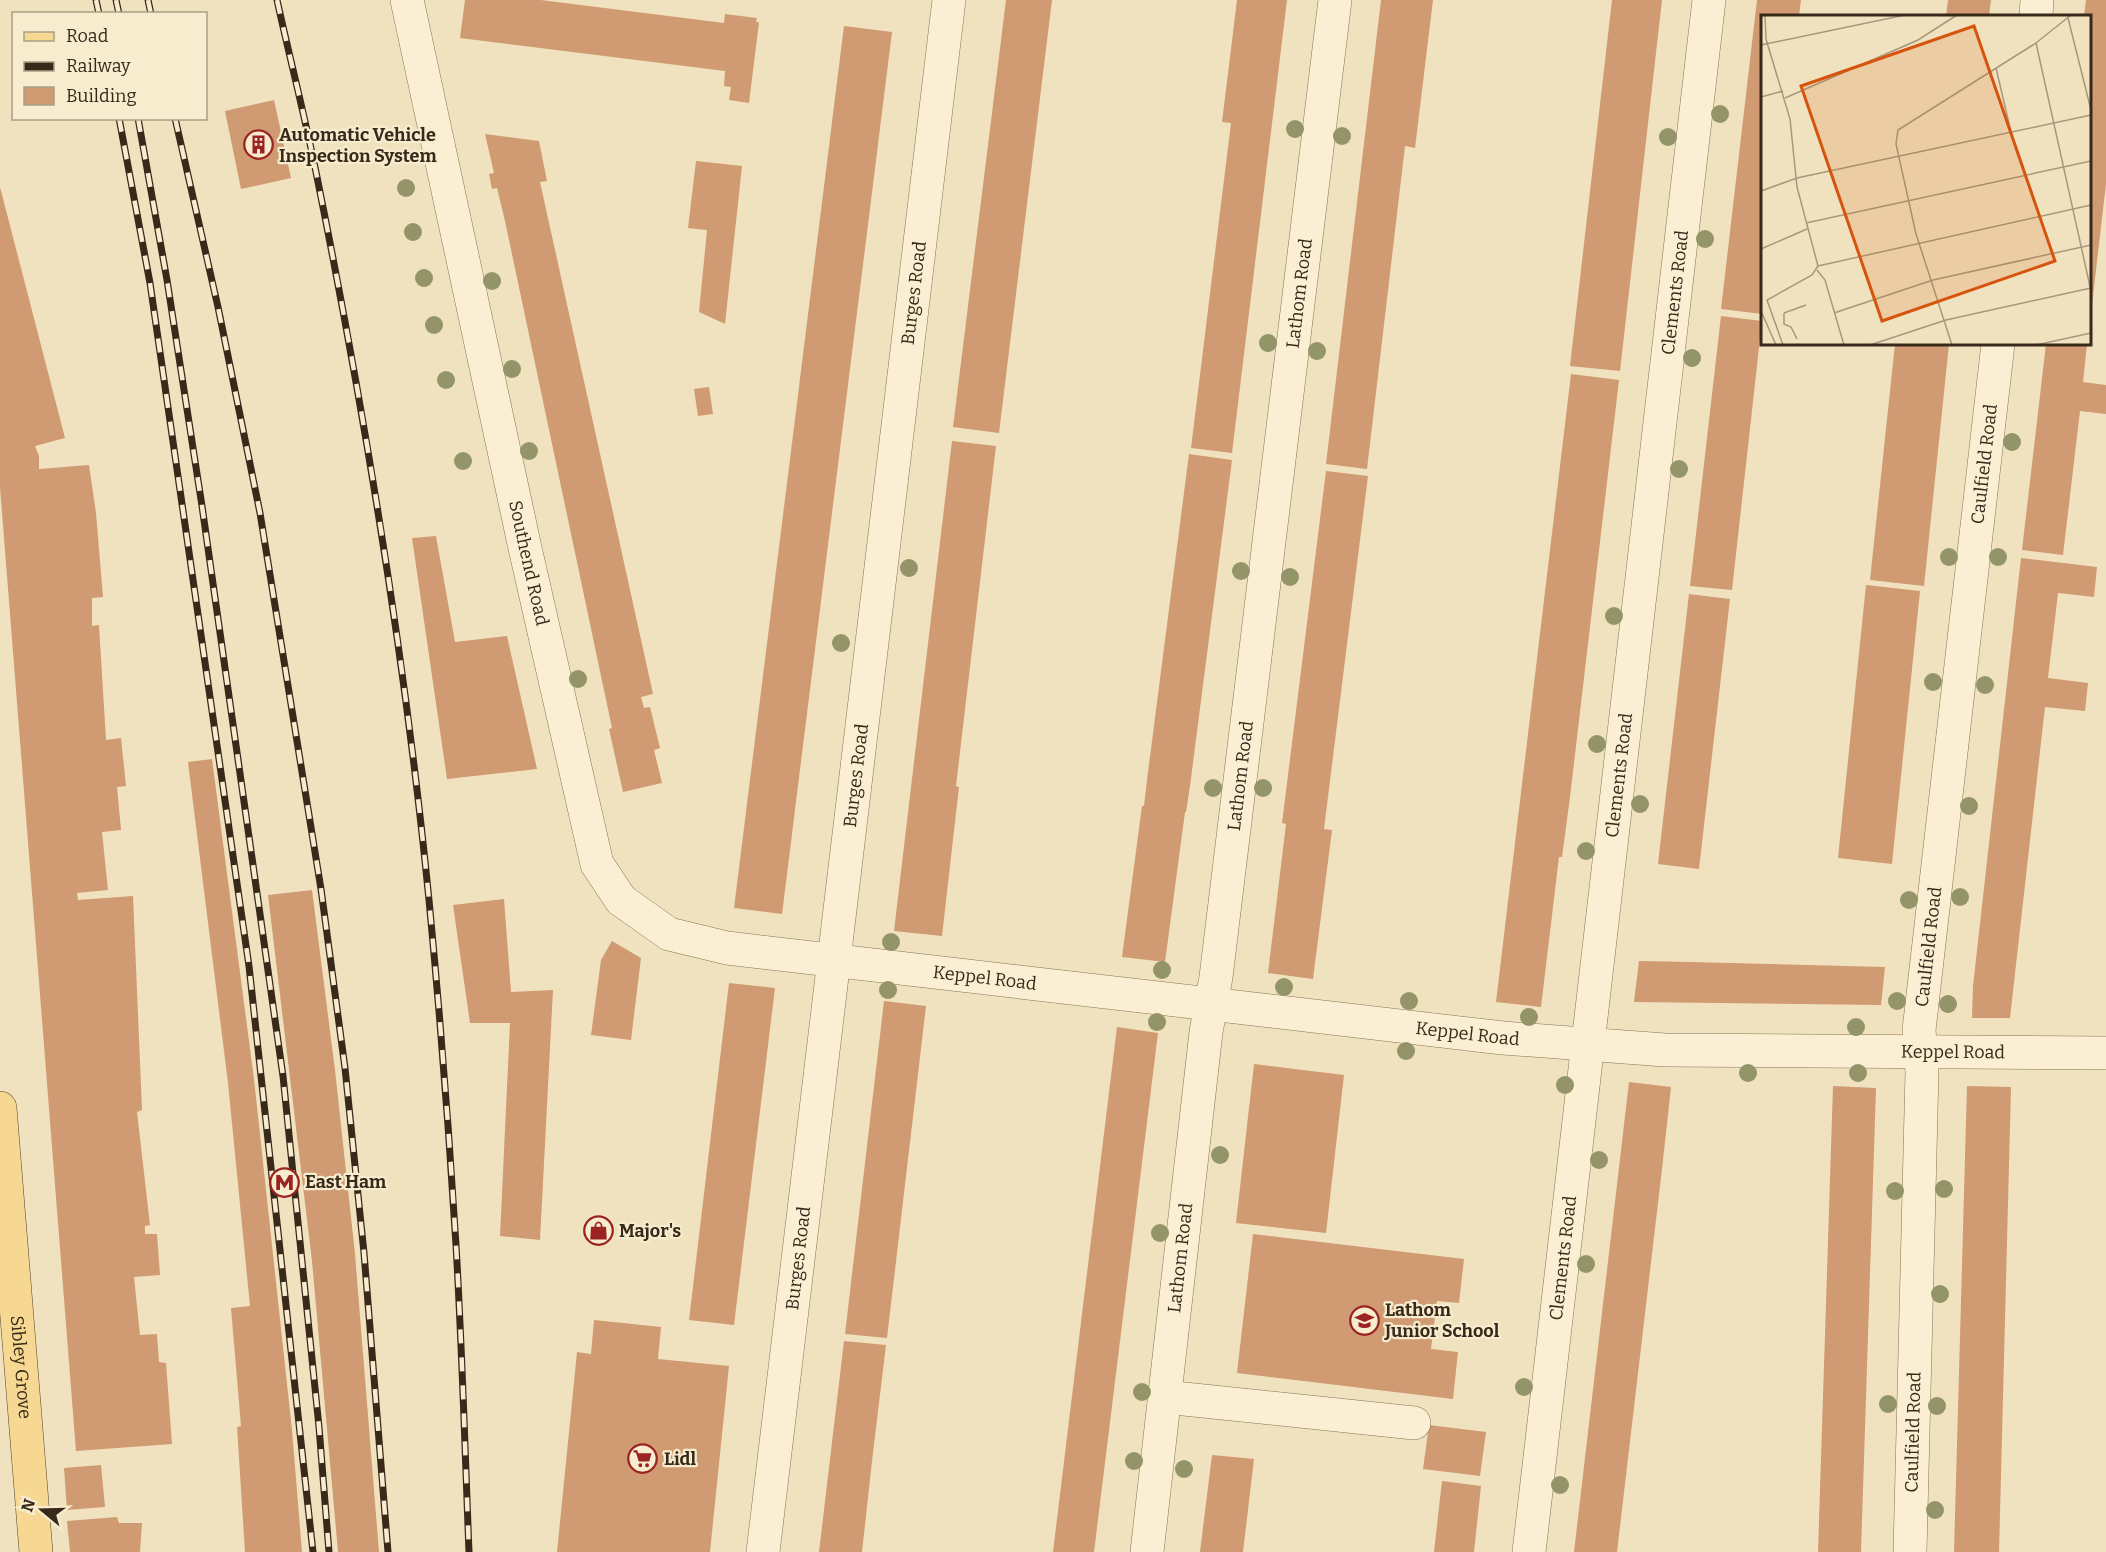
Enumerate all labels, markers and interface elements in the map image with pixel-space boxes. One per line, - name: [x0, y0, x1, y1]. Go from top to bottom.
- legend: [12, 12, 207, 120]
- inset map: [1761, 15, 2091, 345]
- text: Road: [66, 25, 109, 47]
- text: Railway: [66, 55, 131, 77]
- text: Building: [66, 85, 137, 107]
- place label: Automatic Vehicle Inspection System: [279, 124, 437, 167]
- building icon: Automatic Vehicle Inspection System: [242, 129, 274, 161]
- street label: Clements Road: [1657, 229, 1693, 356]
- street label: Lathom Road: [1282, 237, 1317, 350]
- street label: Burges Road: [897, 240, 931, 346]
- street label: Caulfield Road: [1966, 402, 2002, 525]
- street label: Southend Road: [504, 498, 553, 628]
- street label: Clements Road: [1601, 711, 1637, 839]
- street label: Lathom Road: [1223, 719, 1258, 832]
- street label: Burges Road: [839, 722, 873, 829]
- street label: Caulfield Road: [1911, 885, 1946, 1008]
- street label: Keppel Road: [932, 961, 1038, 995]
- street label: Keppel Road: [1415, 1017, 1521, 1050]
- street label: Keppel Road: [1901, 1041, 2005, 1063]
- metro station icon: East Ham: [268, 1166, 300, 1198]
- place label: East Ham: [305, 1171, 386, 1193]
- street label: Clements Road: [1545, 1194, 1581, 1322]
- street label: Lathom Road: [1163, 1201, 1198, 1314]
- street label: Burges Road: [781, 1205, 815, 1311]
- shop icon: Major's: [582, 1215, 614, 1247]
- place label: Major's: [619, 1220, 681, 1242]
- place label: Lathom Junior School: [1384, 1299, 1500, 1342]
- school or university icon: Lathom Junior School: [1348, 1304, 1380, 1336]
- street label: Sibley Grove: [6, 1315, 36, 1420]
- street label: Caulfield Road: [1900, 1371, 1926, 1493]
- supermarket icon: Lidl: [627, 1443, 659, 1475]
- place label: Lidl: [664, 1448, 696, 1470]
- north arrow: [12, 1480, 72, 1540]
- text: N: [17, 1496, 39, 1514]

